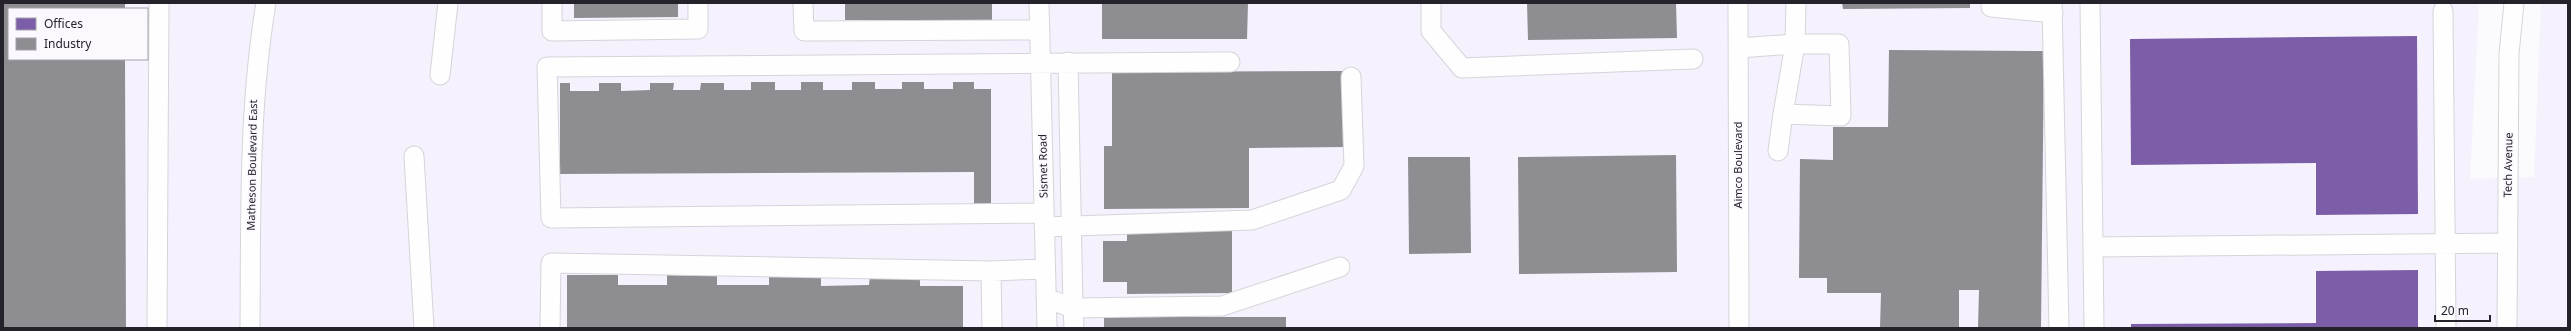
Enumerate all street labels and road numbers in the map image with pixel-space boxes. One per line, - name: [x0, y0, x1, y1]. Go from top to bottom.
- street label: Matheson Boulevard East: [243, 99, 260, 231]
- street label: Aimco Boulevard: [1730, 121, 1745, 209]
- street label: Tech Avenue: [2499, 132, 2516, 198]
- street label: Sismet Road: [1034, 134, 1051, 198]

